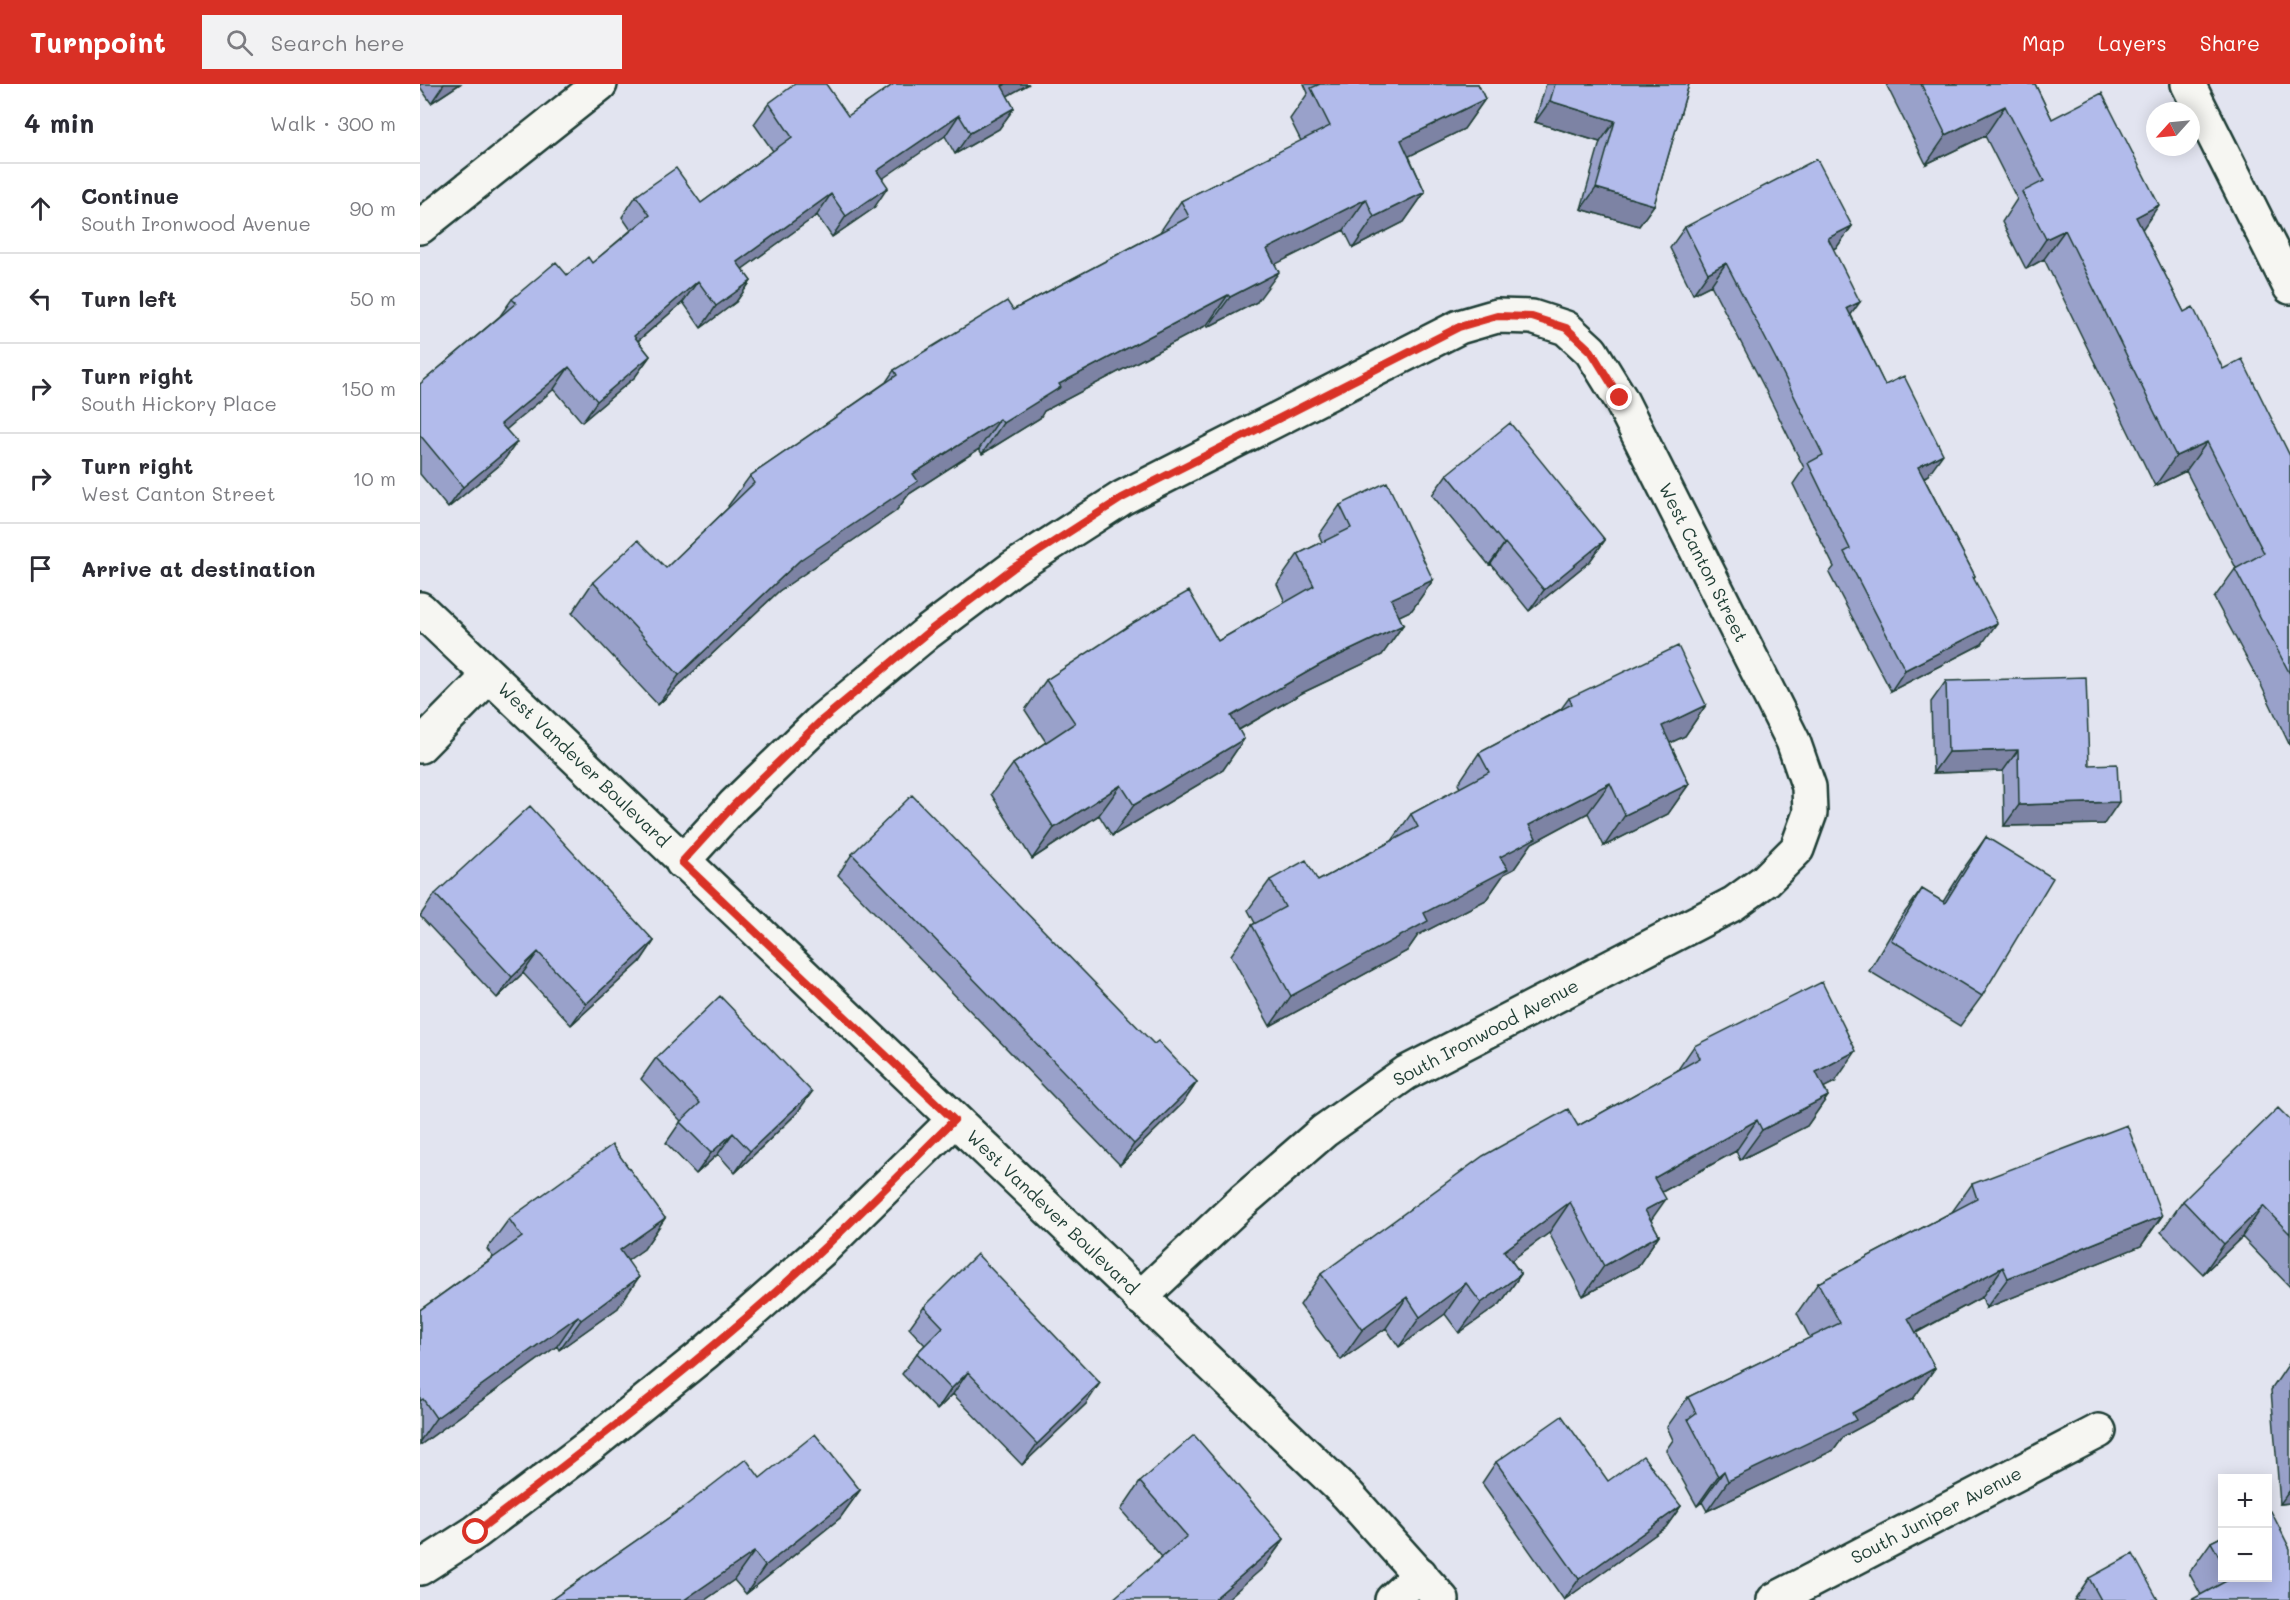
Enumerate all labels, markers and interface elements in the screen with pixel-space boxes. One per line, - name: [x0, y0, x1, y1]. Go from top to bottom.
- search box: [202, 15, 622, 69]
- text: Turnpoint: [30, 24, 166, 60]
- icon: search: [223, 26, 256, 59]
- text: Search here: [271, 28, 405, 57]
- text: Map: [2022, 29, 2065, 56]
- text: Layers: [2098, 29, 2167, 56]
- text: Share: [2200, 29, 2260, 56]
- north arrow: [2146, 102, 2200, 156]
- text: 4 min: [24, 106, 94, 140]
- text: Walk · 300 m: [270, 110, 396, 136]
- text: Continue: [81, 181, 179, 210]
- icon: ahead: [24, 192, 57, 225]
- text: 90 m: [350, 195, 396, 221]
- text: South Ironwood Avenue: [81, 210, 311, 236]
- icon: left: [24, 282, 57, 315]
- text: Turn left: [81, 284, 177, 313]
- text: 50 m: [350, 285, 396, 311]
- text: Turn right: [81, 361, 193, 390]
- icon: right: [24, 372, 57, 405]
- text: 150 m: [341, 375, 396, 401]
- route end: [1606, 384, 1632, 410]
- text: South Hickory Place: [81, 390, 277, 416]
- text: Turn right: [81, 451, 193, 480]
- icon: right: [24, 462, 57, 495]
- text: 10 m: [352, 465, 396, 491]
- street label: West Canton Street: [1654, 479, 1754, 646]
- text: West Canton Street: [81, 480, 275, 506]
- icon: arrive: [24, 552, 57, 585]
- text: Arrive at destination: [81, 554, 316, 583]
- street label: West Vandever Boulevard: [493, 677, 675, 852]
- street label: South Ironwood Avenue: [1389, 973, 1582, 1091]
- street label: West Vandever Boulevard: [962, 1124, 1144, 1300]
- street label: South Juniper Avenue: [1846, 1460, 2025, 1569]
- map controls: [2218, 1474, 2272, 1582]
- button: +: [2218, 1474, 2272, 1528]
- route start: [462, 1518, 488, 1544]
- button: −: [2218, 1528, 2272, 1582]

